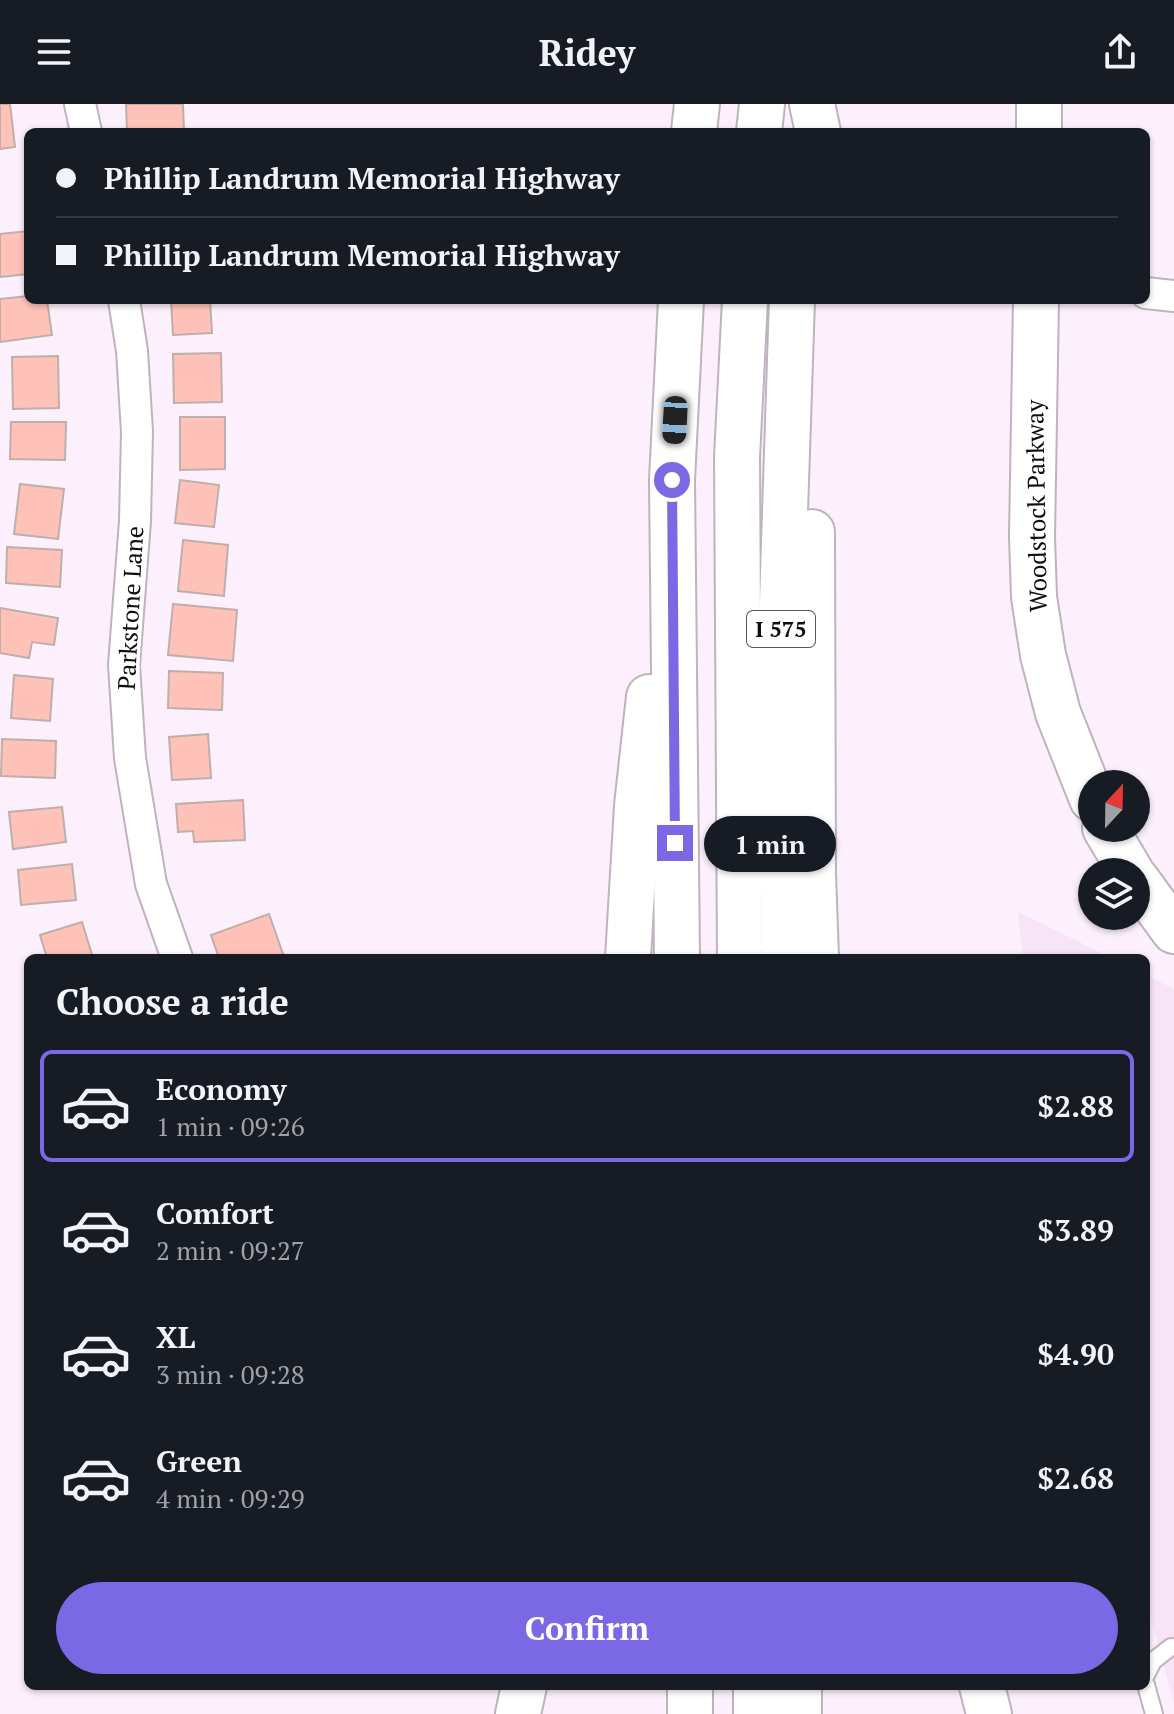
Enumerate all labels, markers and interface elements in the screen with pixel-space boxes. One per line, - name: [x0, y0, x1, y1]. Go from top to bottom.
- text: Ridey: [539, 29, 635, 76]
- icon: menu: [32, 30, 76, 74]
- icon: share: [1098, 30, 1142, 74]
- text: Phillip Landrum Memorial Highway: [104, 158, 620, 198]
- text: Phillip Landrum Memorial Highway: [104, 235, 620, 275]
- car: [662, 395, 688, 445]
- street label: Woodstock Parkway: [1018, 399, 1054, 612]
- route start: [654, 462, 690, 498]
- street label: Parkstone Lane: [110, 525, 150, 691]
- road number: I 575: [747, 611, 815, 647]
- north arrow: [1078, 770, 1150, 842]
- map controls: [1078, 770, 1150, 930]
- callout: 1 min: [703, 815, 835, 871]
- route end: [657, 825, 693, 861]
- text: 1 min: [734, 827, 806, 861]
- button: layers: [1078, 858, 1150, 930]
- text: Choose a ride: [56, 978, 289, 1025]
- text: Economy: [156, 1069, 287, 1109]
- icon: car: [60, 1070, 132, 1142]
- text: $2.88: [1037, 1086, 1114, 1126]
- text: 1 min · 09:26: [156, 1109, 305, 1143]
- text: Comfort: [156, 1193, 274, 1233]
- icon: car: [60, 1194, 132, 1266]
- text: $3.89: [1037, 1210, 1114, 1250]
- text: 2 min · 09:27: [156, 1233, 305, 1267]
- text: XL: [156, 1317, 195, 1357]
- icon: car: [60, 1318, 132, 1390]
- text: $4.90: [1037, 1334, 1114, 1374]
- text: 3 min · 09:28: [156, 1357, 305, 1391]
- text: Green: [156, 1441, 242, 1481]
- icon: car: [60, 1442, 132, 1514]
- text: $2.68: [1037, 1458, 1114, 1498]
- text: 4 min · 09:29: [156, 1481, 305, 1515]
- button: Confirm: [56, 1582, 1118, 1674]

